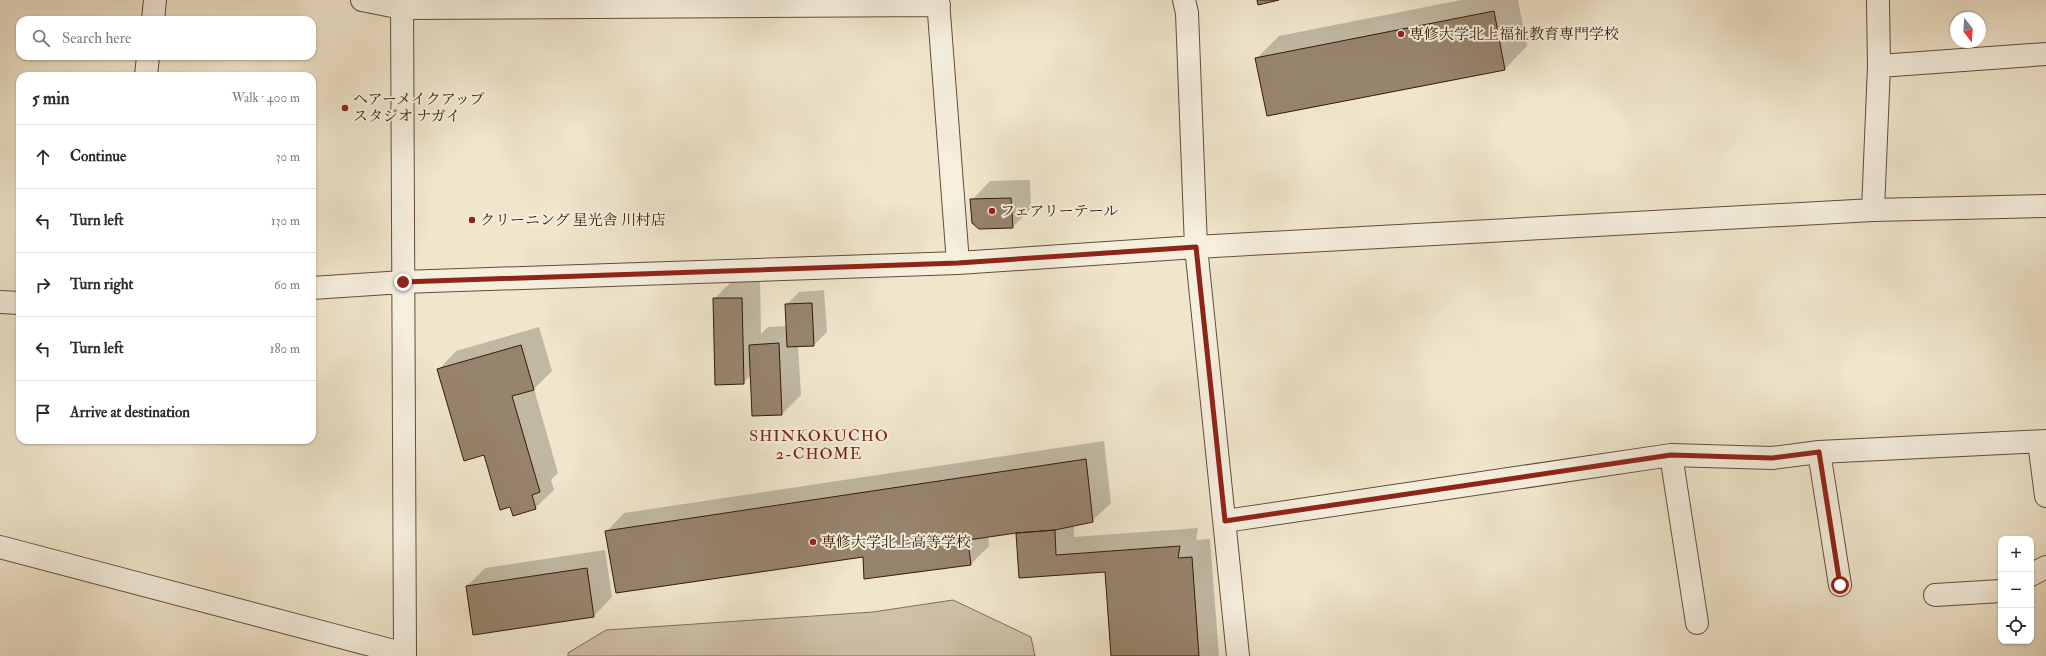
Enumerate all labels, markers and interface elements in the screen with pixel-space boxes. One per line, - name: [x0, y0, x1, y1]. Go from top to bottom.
- north arrow: [1950, 12, 1986, 48]
- search box: [16, 16, 316, 60]
- place label: 専修大学北上福祉教育専門学校: [1409, 25, 1619, 44]
- icon: search: [30, 27, 52, 49]
- text: Search here: [62, 29, 131, 48]
- marker: 専修大学北上福祉教育専門学校: [1396, 29, 1406, 39]
- text: 5 min: [32, 88, 70, 109]
- text: Walk · 400 m: [232, 90, 300, 106]
- place label: ヘアーメイクアップ スタジオ ナガイ: [353, 90, 485, 126]
- marker: ヘアーメイクアップ スタジオ ナガイ: [340, 103, 350, 113]
- icon: ahead: [32, 146, 54, 168]
- text: Continue: [70, 147, 126, 166]
- text: 30 m: [276, 149, 300, 165]
- place label: フェアリーテール: [1000, 202, 1118, 221]
- marker: フェアリーテール: [987, 206, 997, 216]
- icon: left: [32, 210, 54, 232]
- text: Turn left: [70, 211, 124, 230]
- place label: クリーニング 星光舎 川村店: [480, 211, 666, 230]
- text: 130 m: [271, 213, 300, 229]
- marker: クリーニング 星光舎 川村店: [467, 215, 477, 225]
- route end: [394, 273, 412, 291]
- icon: right: [32, 274, 54, 296]
- text: Turn right: [70, 275, 133, 294]
- text: 60 m: [274, 277, 300, 293]
- icon: left: [32, 338, 54, 360]
- text: Turn left: [70, 339, 124, 358]
- text: 180 m: [270, 341, 300, 357]
- icon: arrive: [32, 402, 54, 424]
- text: Arrive at destination: [70, 403, 190, 422]
- district label: SHINKOKUCHO 2-CHOME: [749, 426, 889, 464]
- place label: 専修大学北上高等学校: [821, 533, 971, 552]
- map controls: [1998, 536, 2034, 644]
- button: +: [1998, 536, 2034, 572]
- marker: 専修大学北上高等学校: [808, 537, 818, 547]
- button: −: [1998, 572, 2034, 608]
- route start: [1831, 576, 1849, 594]
- button: locate: [1998, 608, 2034, 644]

